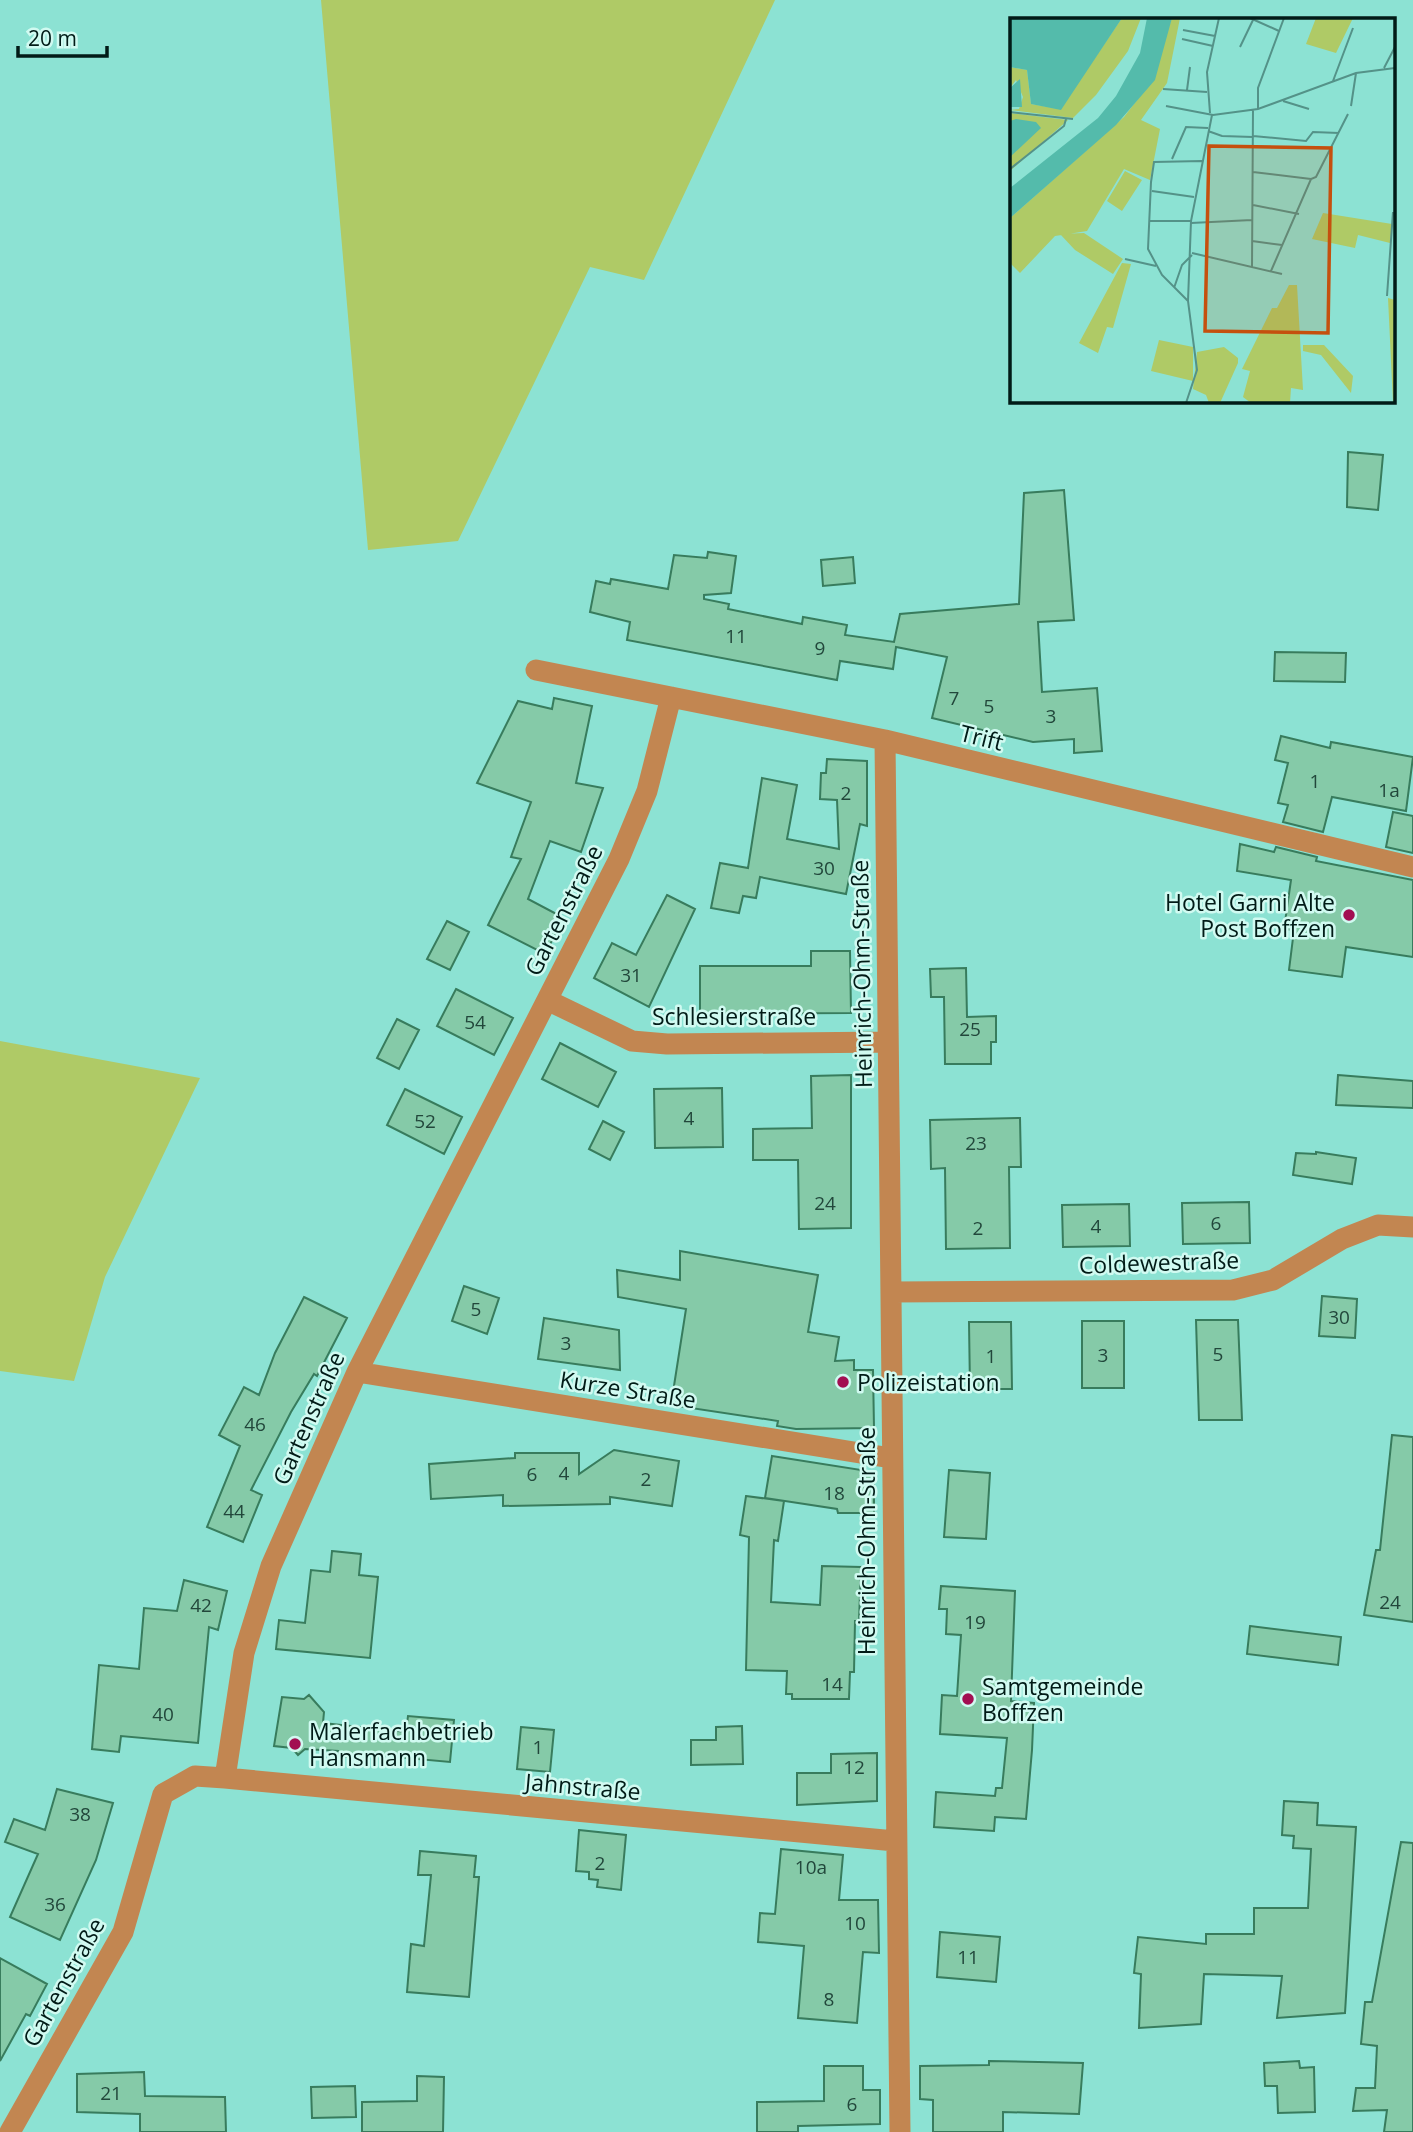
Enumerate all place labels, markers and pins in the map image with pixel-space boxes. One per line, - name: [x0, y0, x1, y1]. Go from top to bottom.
- place label: Hotel Garni Alte Post Boffzen: [1165, 886, 1335, 944]
- marker: Hotel Garni Alte Post Boffzen: [1341, 907, 1357, 923]
- place label: Polizeistation: [857, 1366, 1000, 1398]
- marker: Polizeistation: [835, 1374, 851, 1390]
- place label: Samtgemeinde Boffzen: [982, 1670, 1143, 1728]
- marker: Samtgemeinde Boffzen: [960, 1691, 976, 1707]
- place label: Malerfachbetrieb Hansmann: [309, 1715, 494, 1773]
- marker: Malerfachbetrieb Hansmann: [287, 1736, 303, 1752]

